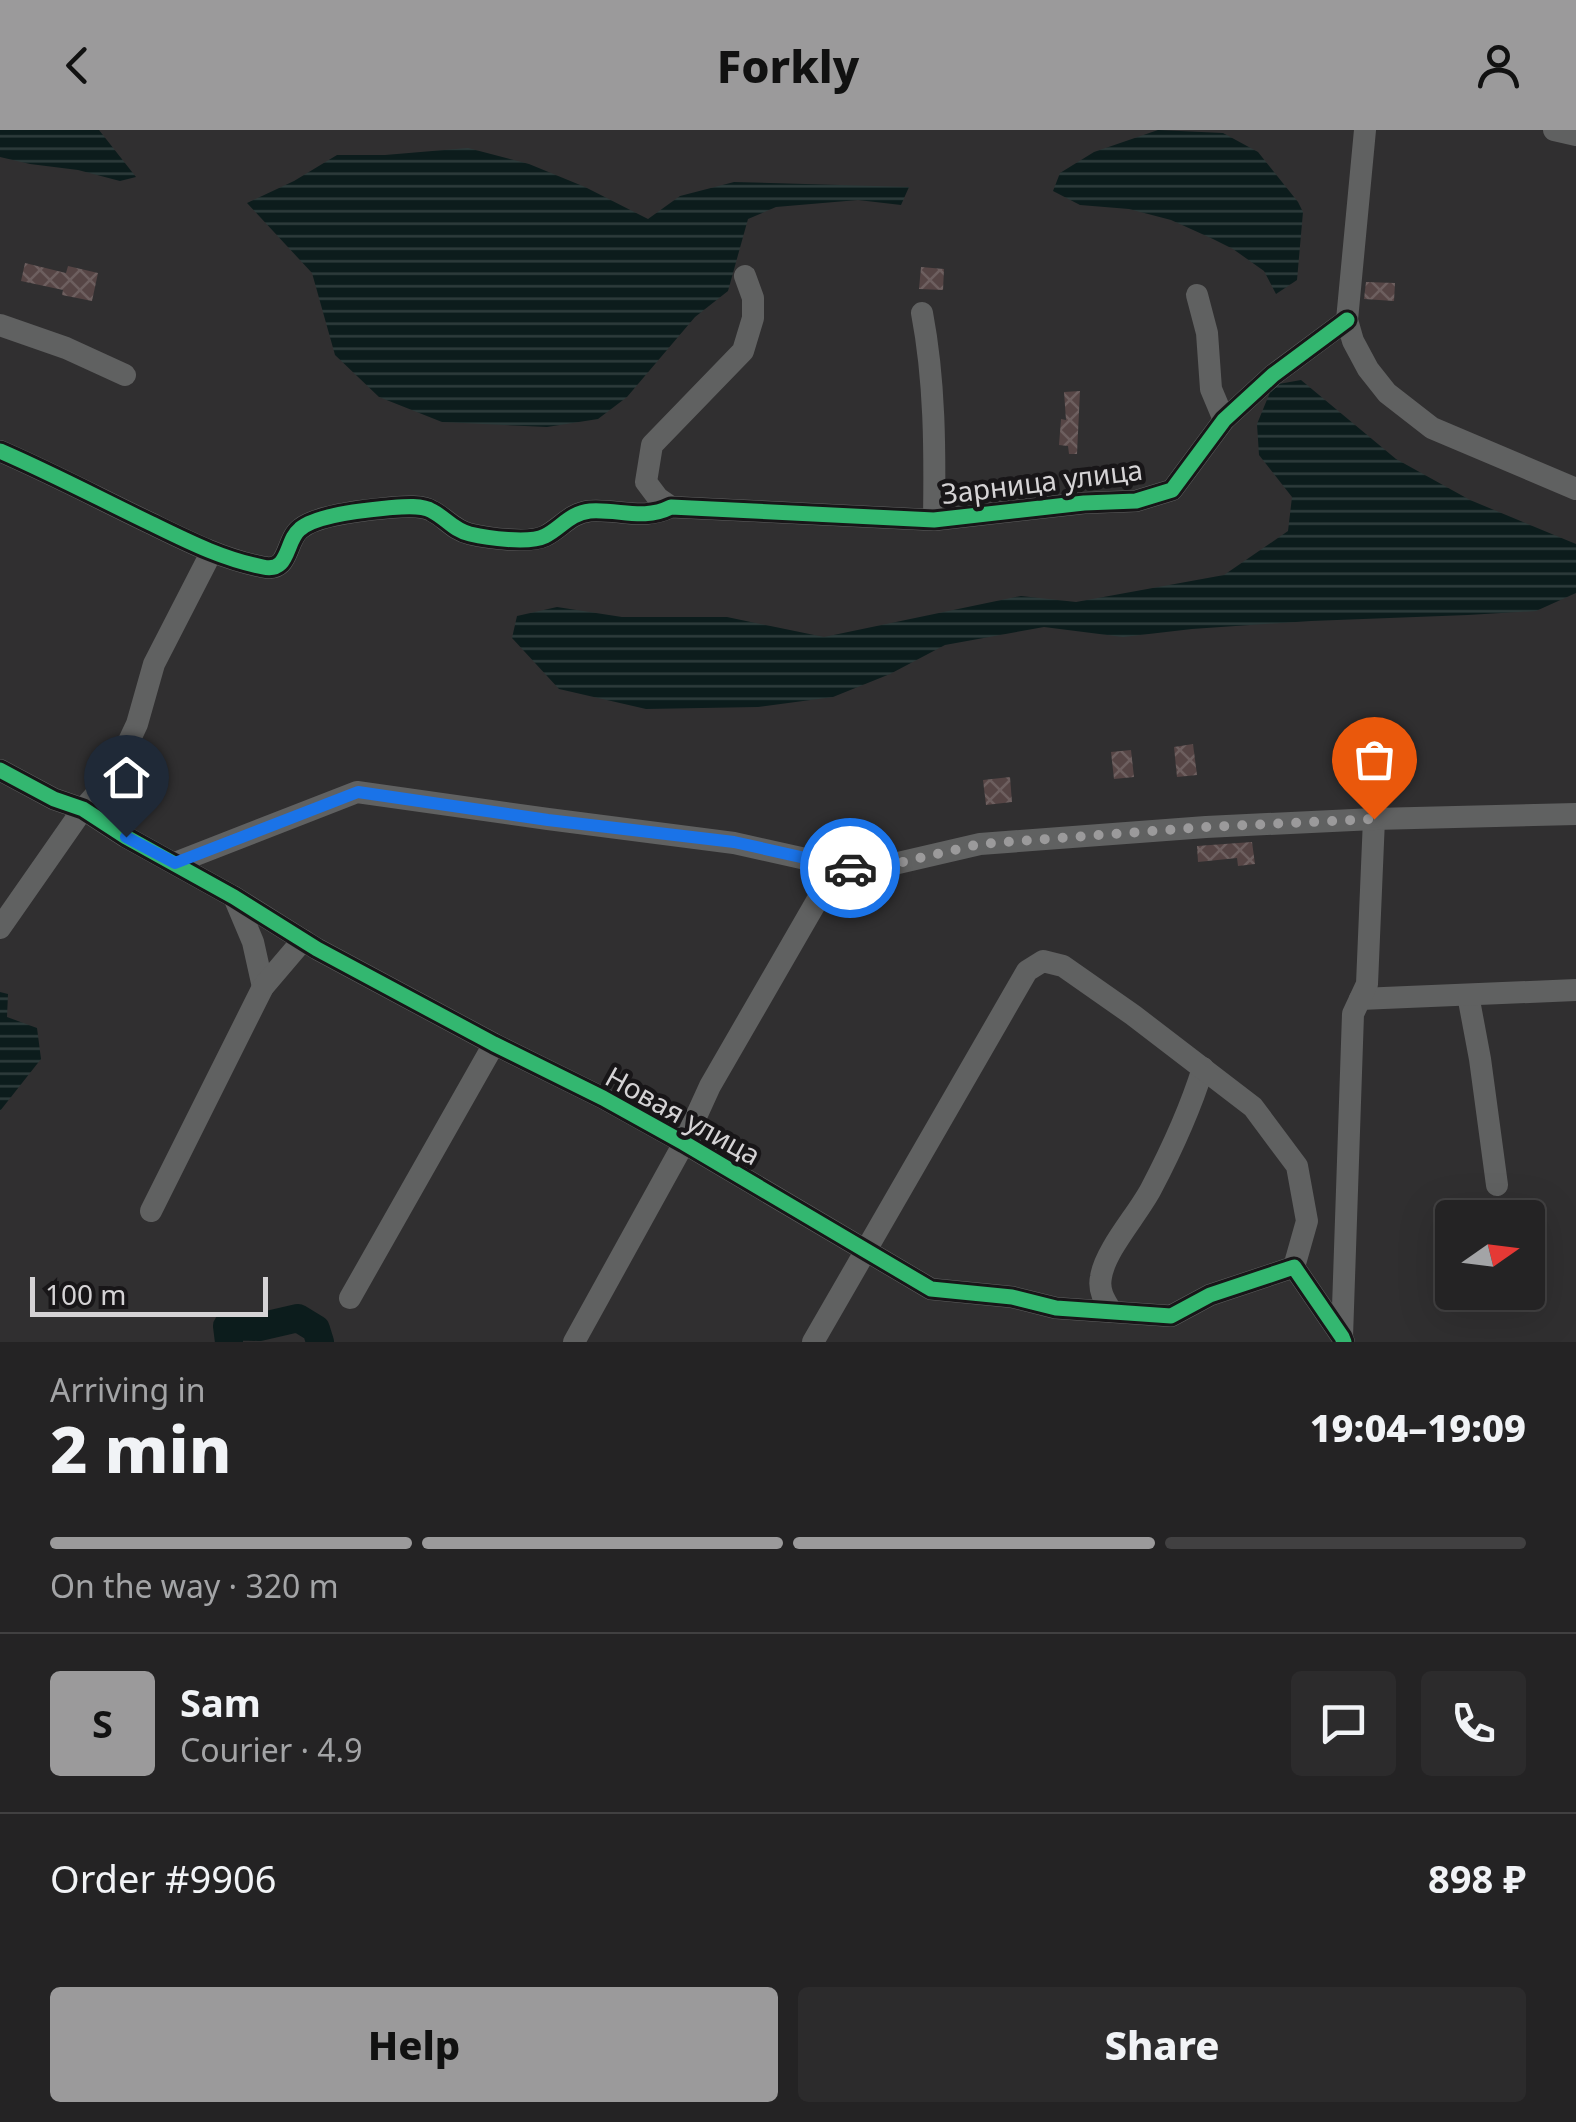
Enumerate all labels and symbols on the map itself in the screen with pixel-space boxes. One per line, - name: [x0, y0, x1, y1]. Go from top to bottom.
- street label: Зарница улица: [939, 450, 1145, 512]
- pin: [1332, 717, 1417, 820]
- pin: [84, 735, 169, 838]
- courier: [800, 818, 900, 918]
- street label: Новая улица: [599, 1057, 768, 1173]
- north arrow: [1435, 1200, 1545, 1310]
- scale bar: [30, 1272, 268, 1316]

